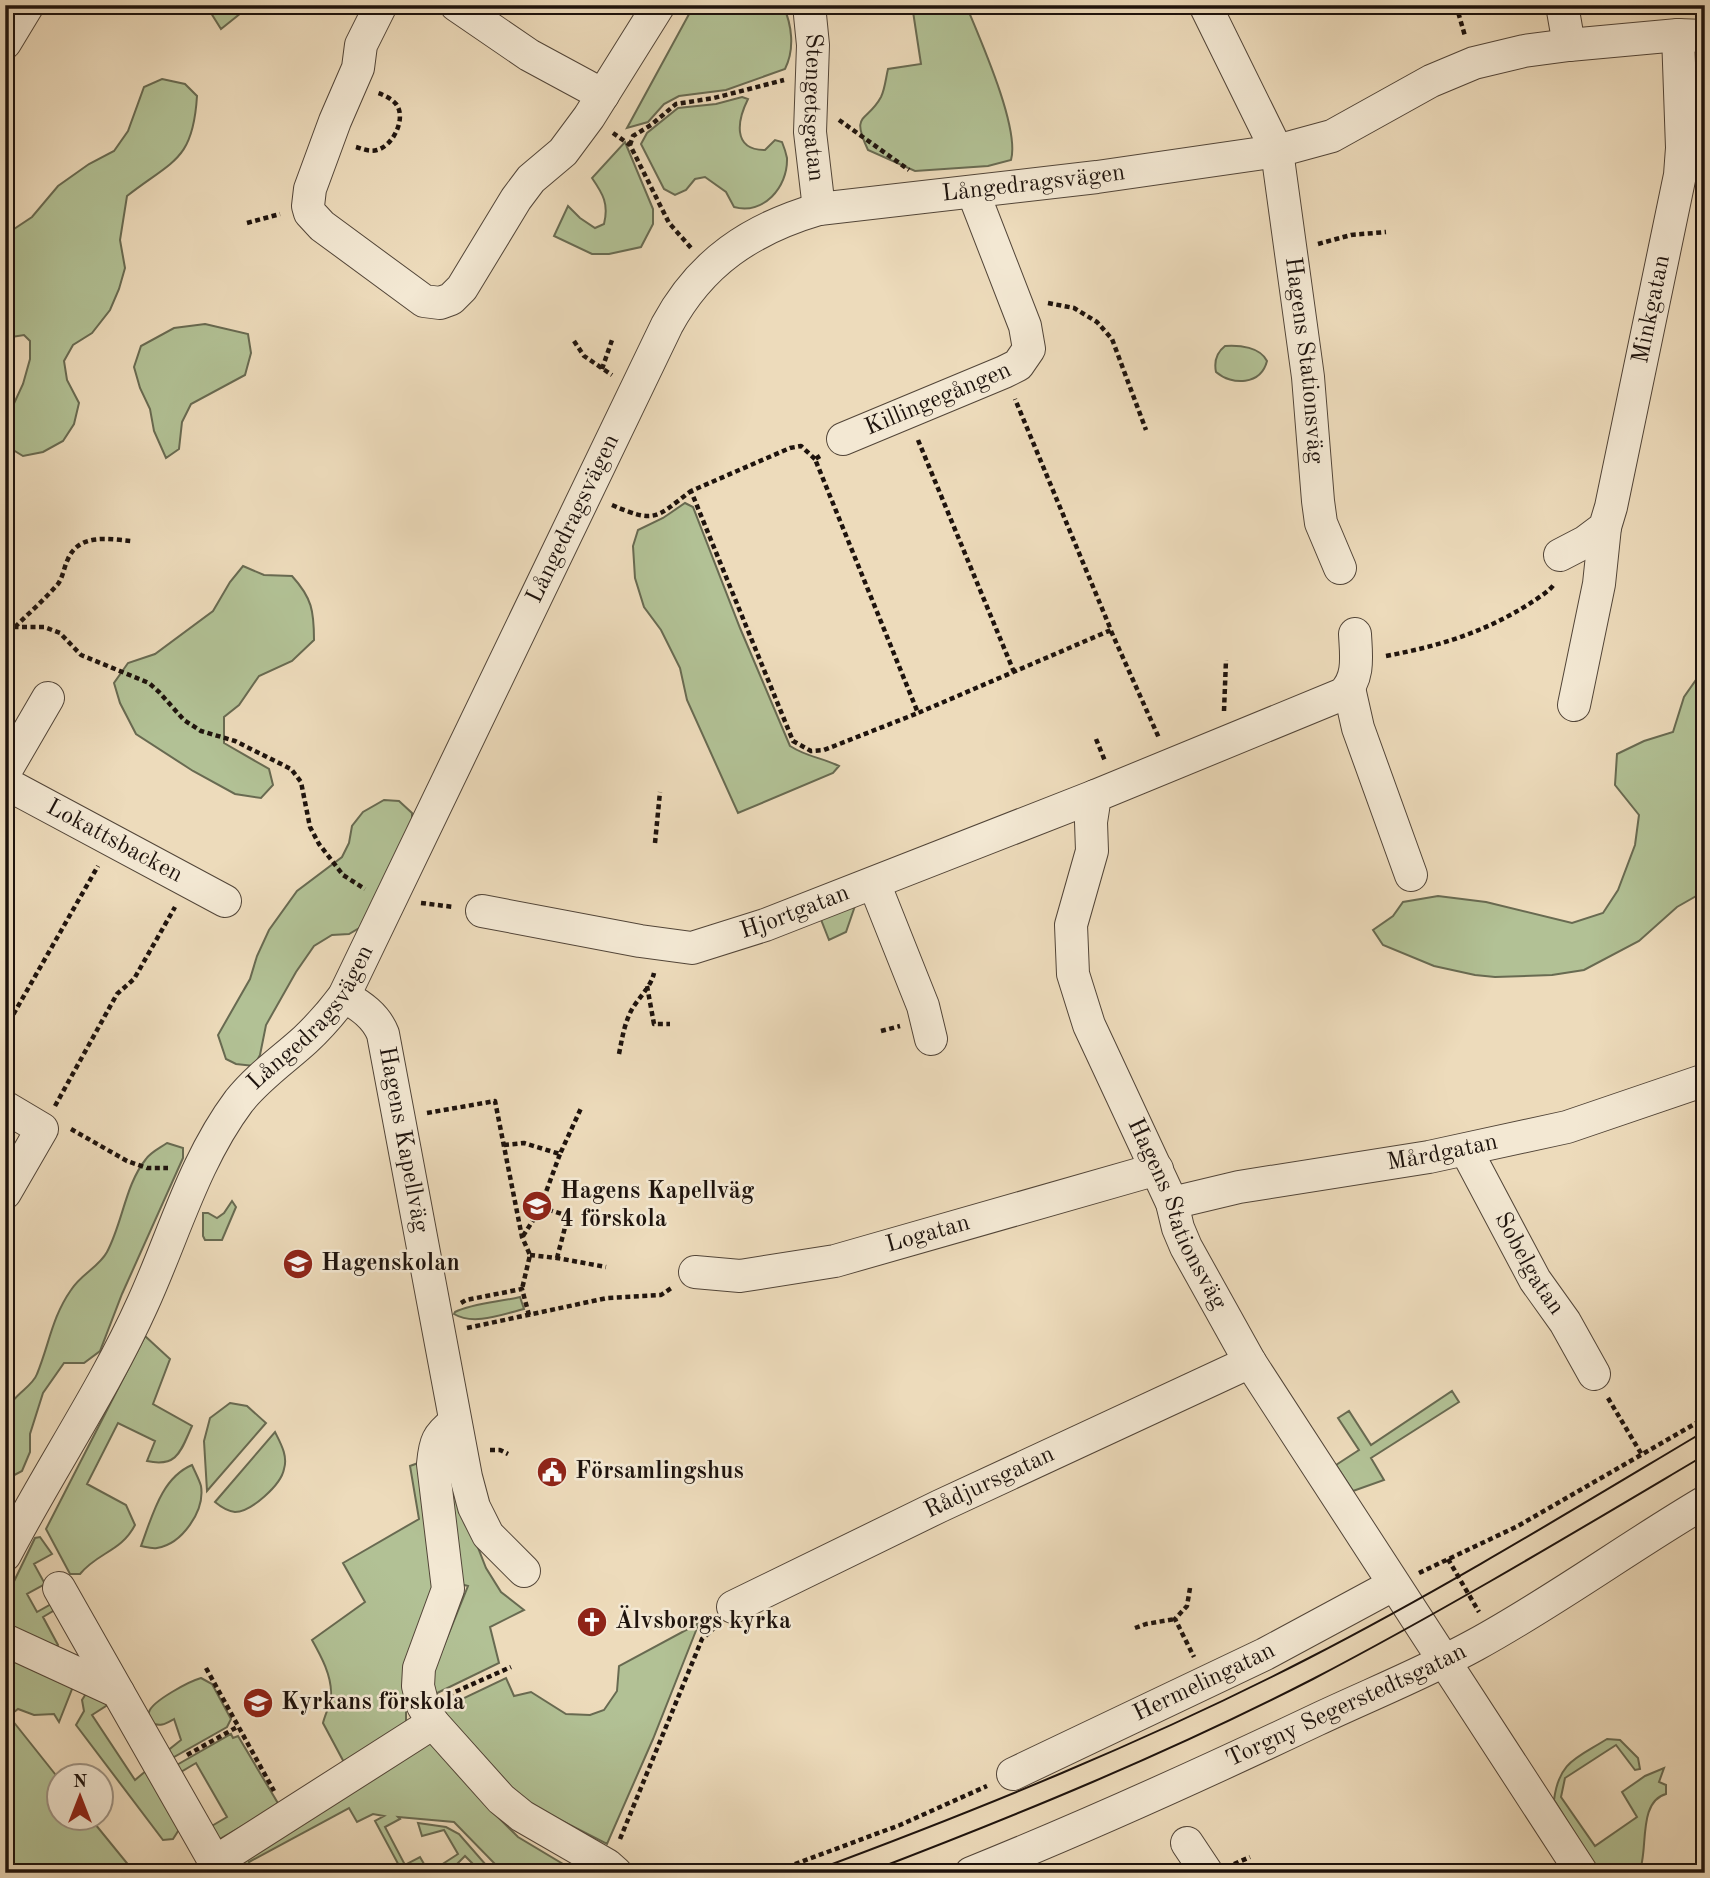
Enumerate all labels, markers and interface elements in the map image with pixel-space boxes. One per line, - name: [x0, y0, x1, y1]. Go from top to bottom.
- street label: Stengetsgatan: [798, 33, 828, 183]
- street label: Långedragsvägen: [941, 161, 1127, 207]
- street label: Minkgatan: [1629, 253, 1675, 366]
- street label: Hagens Stationsväg: [1280, 256, 1327, 465]
- street label: Killingegången: [862, 358, 1015, 440]
- street label: Långedragsvägen: [523, 431, 624, 607]
- street label: Lokattsbacken: [42, 795, 186, 888]
- street label: Hjortgatan: [737, 881, 853, 944]
- street label: Långedragsvägen: [243, 942, 378, 1095]
- street label: Hagens Kapellväg: [374, 1045, 432, 1235]
- street label: Hagens Stationsväg: [1122, 1115, 1230, 1314]
- street label: Mårdgatan: [1385, 1130, 1500, 1175]
- place label: Hagens Kapellväg 4 förskola: [560, 1180, 755, 1232]
- school or university icon: Hagens Kapellväg 4 förskola: [520, 1189, 554, 1223]
- street label: Sobelgatan: [1489, 1209, 1568, 1320]
- street label: Logatan: [883, 1211, 973, 1258]
- school or university icon: Hagenskolan: [281, 1247, 315, 1281]
- place label: Hagenskolan: [321, 1252, 460, 1276]
- street label: Rådjursgatan: [921, 1442, 1058, 1524]
- public building icon: Församlingshus: [535, 1455, 569, 1489]
- place label: Församlingshus: [575, 1460, 744, 1484]
- church icon: Älvsborgs kyrka: [575, 1605, 609, 1639]
- place label: Älvsborgs kyrka: [615, 1605, 791, 1634]
- street label: Hermelingatan: [1130, 1639, 1279, 1727]
- street label: Torgny Segerstedtsgatan: [1223, 1640, 1471, 1772]
- school or university icon: Kyrkans förskola: [241, 1686, 275, 1720]
- place label: Kyrkans förskola: [281, 1691, 465, 1715]
- north arrow: [46, 1762, 116, 1832]
- text: N: [73, 1773, 88, 1792]

